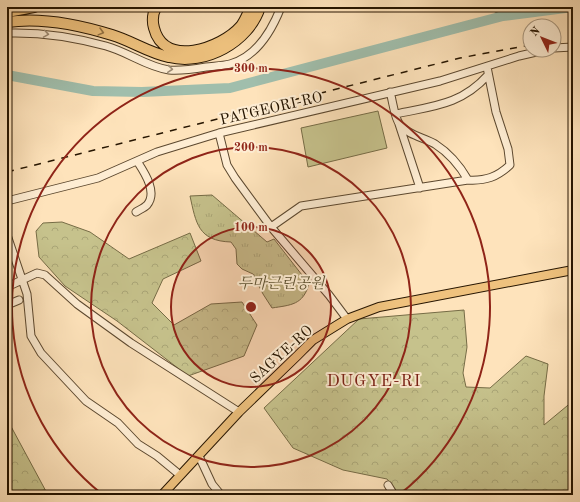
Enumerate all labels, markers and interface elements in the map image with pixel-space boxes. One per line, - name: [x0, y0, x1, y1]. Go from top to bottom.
- north arrow: [522, 18, 562, 58]
- text: N: [529, 25, 543, 39]
- one-way arrow: [97, 27, 104, 36]
- one-way arrow: [43, 29, 49, 38]
- text: 300 m: [234, 63, 268, 75]
- one-way arrow: [167, 64, 173, 73]
- street label: PATGEORI-RO: [218, 90, 324, 129]
- text: 200 m: [234, 142, 268, 154]
- text: 100 m: [234, 222, 268, 234]
- park label: 두마근린공원: [238, 275, 326, 292]
- centre of rings: [244, 300, 258, 314]
- street label: SAGYE-RO: [248, 323, 316, 387]
- district label: DUGYE-RI: [327, 373, 421, 390]

